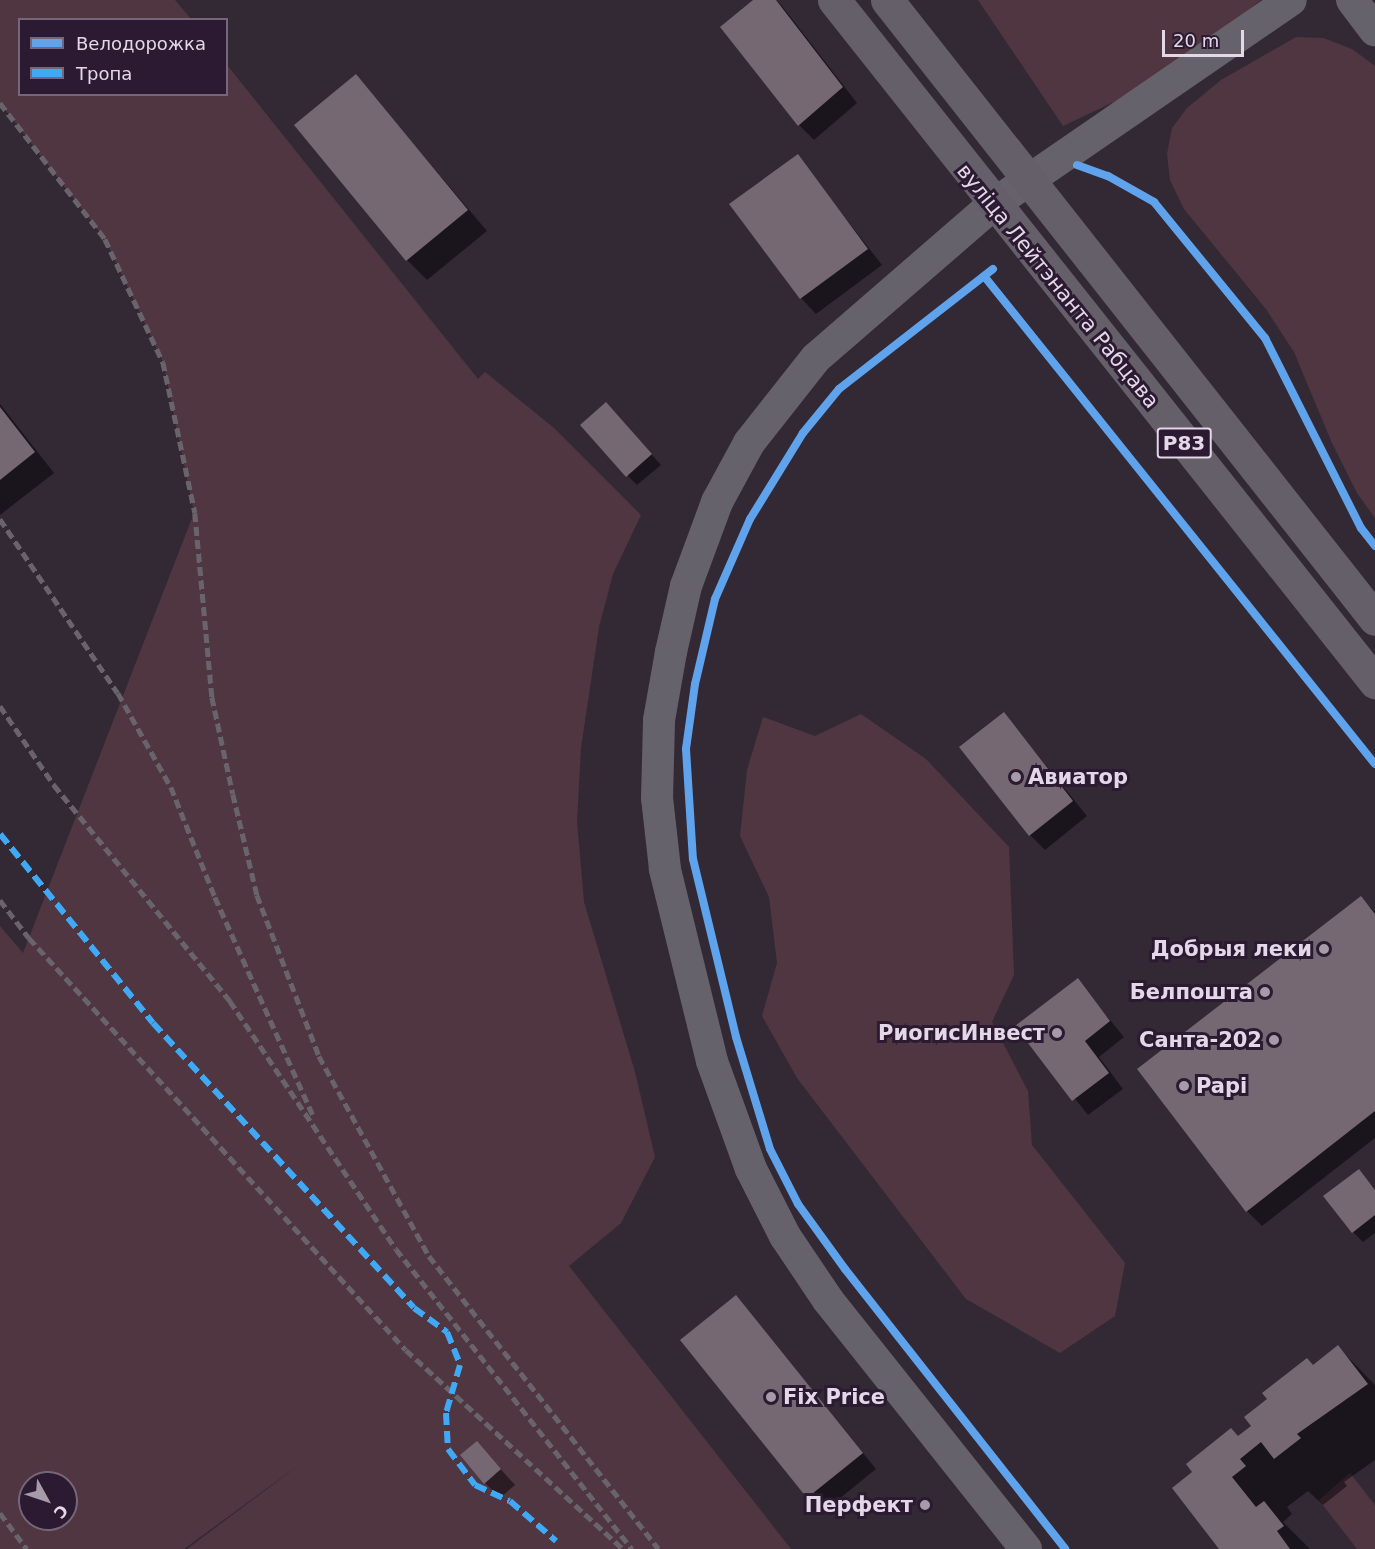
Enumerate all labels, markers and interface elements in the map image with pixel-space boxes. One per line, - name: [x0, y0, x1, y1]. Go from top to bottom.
- legend: [18, 18, 228, 96]
- scale bar: [1165, 18, 1248, 56]
- text: 20 m: [1173, 30, 1219, 51]
- text: Велодорожка: [76, 33, 206, 54]
- text: Тропа: [76, 63, 132, 84]
- street label: вуліца Лейтэнанта Рабцава: [952, 159, 1164, 413]
- road number: Р83: [1156, 426, 1212, 460]
- place label: Авиатор: [1028, 764, 1128, 790]
- marker: Авиатор: [1009, 770, 1023, 784]
- place label: Добрыя леки: [1151, 936, 1312, 962]
- marker: Добрыя леки: [1317, 942, 1331, 956]
- place label: Белпошта: [1130, 979, 1253, 1005]
- marker: Белпошта: [1258, 985, 1272, 999]
- place label: РиогисИнвест: [878, 1020, 1045, 1046]
- marker: РиогисИнвест: [1050, 1026, 1064, 1040]
- place label: Санта-202: [1139, 1027, 1262, 1053]
- marker: Санта-202: [1267, 1033, 1281, 1047]
- place label: Papi: [1196, 1073, 1247, 1099]
- marker: Papi: [1177, 1079, 1191, 1093]
- place label: Fix Price: [783, 1384, 885, 1410]
- marker: Fix Price: [764, 1390, 778, 1404]
- north arrow: [18, 1471, 78, 1531]
- place label: Перфект: [805, 1492, 913, 1518]
- marker: Перфект: [918, 1498, 932, 1512]
- text: С: [50, 1501, 72, 1522]

